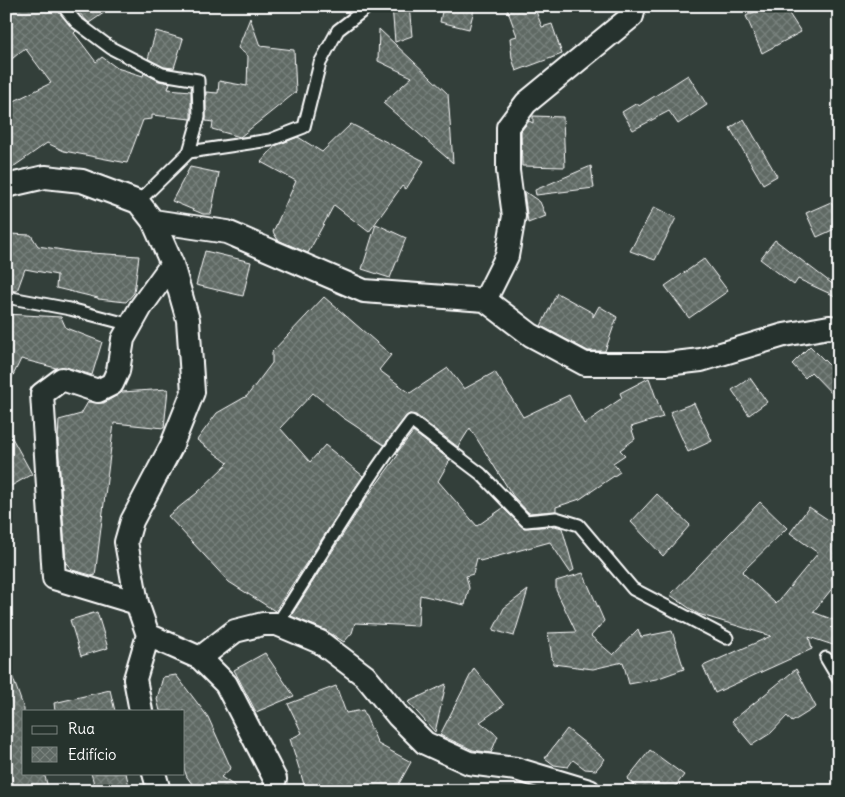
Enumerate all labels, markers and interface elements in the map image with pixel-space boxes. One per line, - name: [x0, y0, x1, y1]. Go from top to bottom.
- legend: [22, 710, 185, 774]
- text: Rua: [68, 719, 95, 738]
- text: Edifício: [68, 745, 116, 764]

